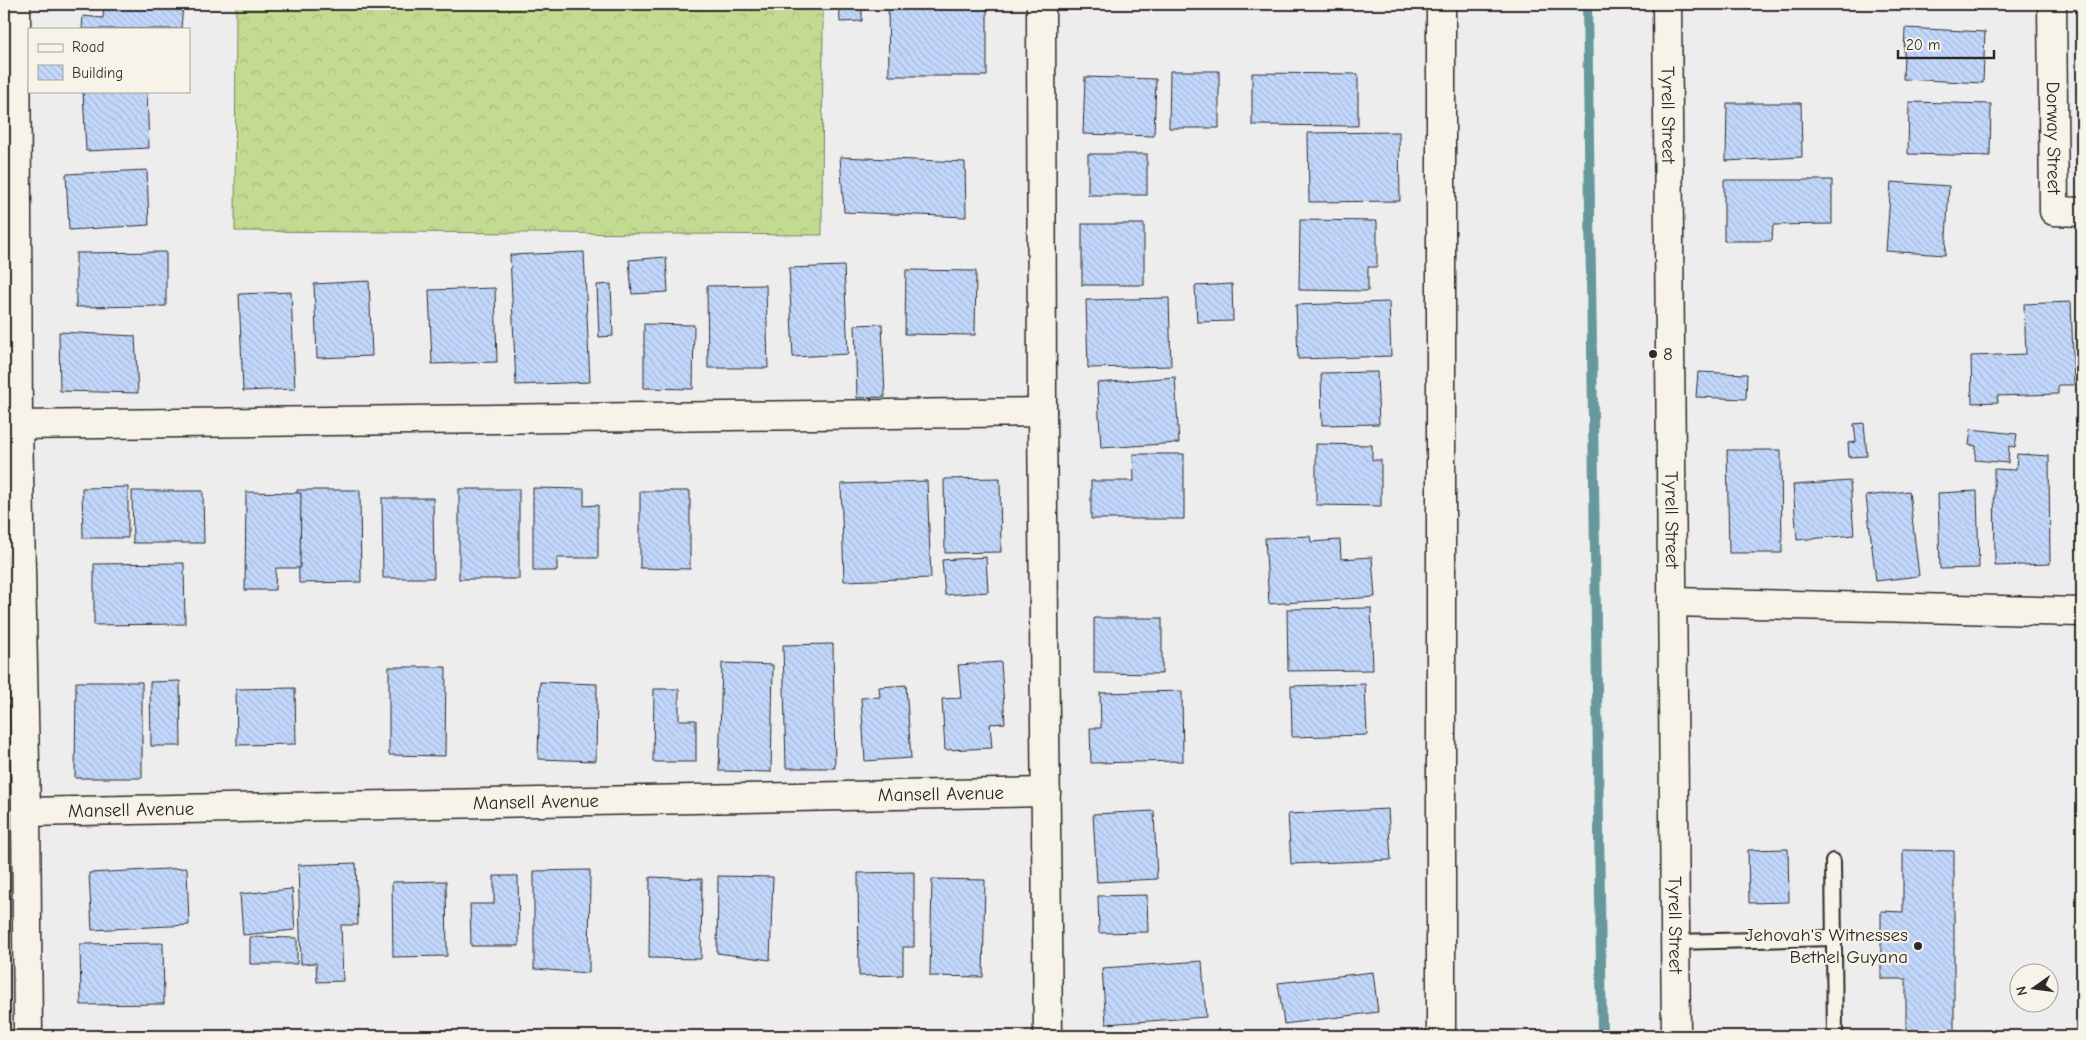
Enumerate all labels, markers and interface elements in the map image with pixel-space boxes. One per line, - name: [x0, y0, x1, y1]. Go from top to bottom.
- legend: [28, 28, 190, 92]
- scale bar: [1898, 28, 1995, 60]
- text: 20 m: [1906, 36, 1940, 54]
- text: Road: [72, 38, 104, 56]
- text: Building: [72, 64, 123, 82]
- street label: Tyrell Street: [1657, 66, 1679, 164]
- street label: Dorway Street: [2042, 81, 2065, 195]
- place label: 8: [1663, 343, 1673, 365]
- marker: 8: [1647, 348, 1659, 360]
- street label: Tyrell Street: [1660, 471, 1683, 569]
- street label: Mansell Avenue: [877, 782, 1004, 806]
- street label: Mansell Avenue: [473, 790, 599, 814]
- street label: Mansell Avenue: [68, 798, 194, 822]
- street label: Tyrell Street: [1664, 876, 1686, 974]
- place label: Jehovah's Witnesses Bethel Guyana: [1745, 924, 1908, 968]
- marker: Jehovah's Witnesses Bethel Guyana: [1912, 940, 1924, 952]
- north arrow: [2008, 962, 2058, 1012]
- text: N: [2013, 985, 2031, 998]

